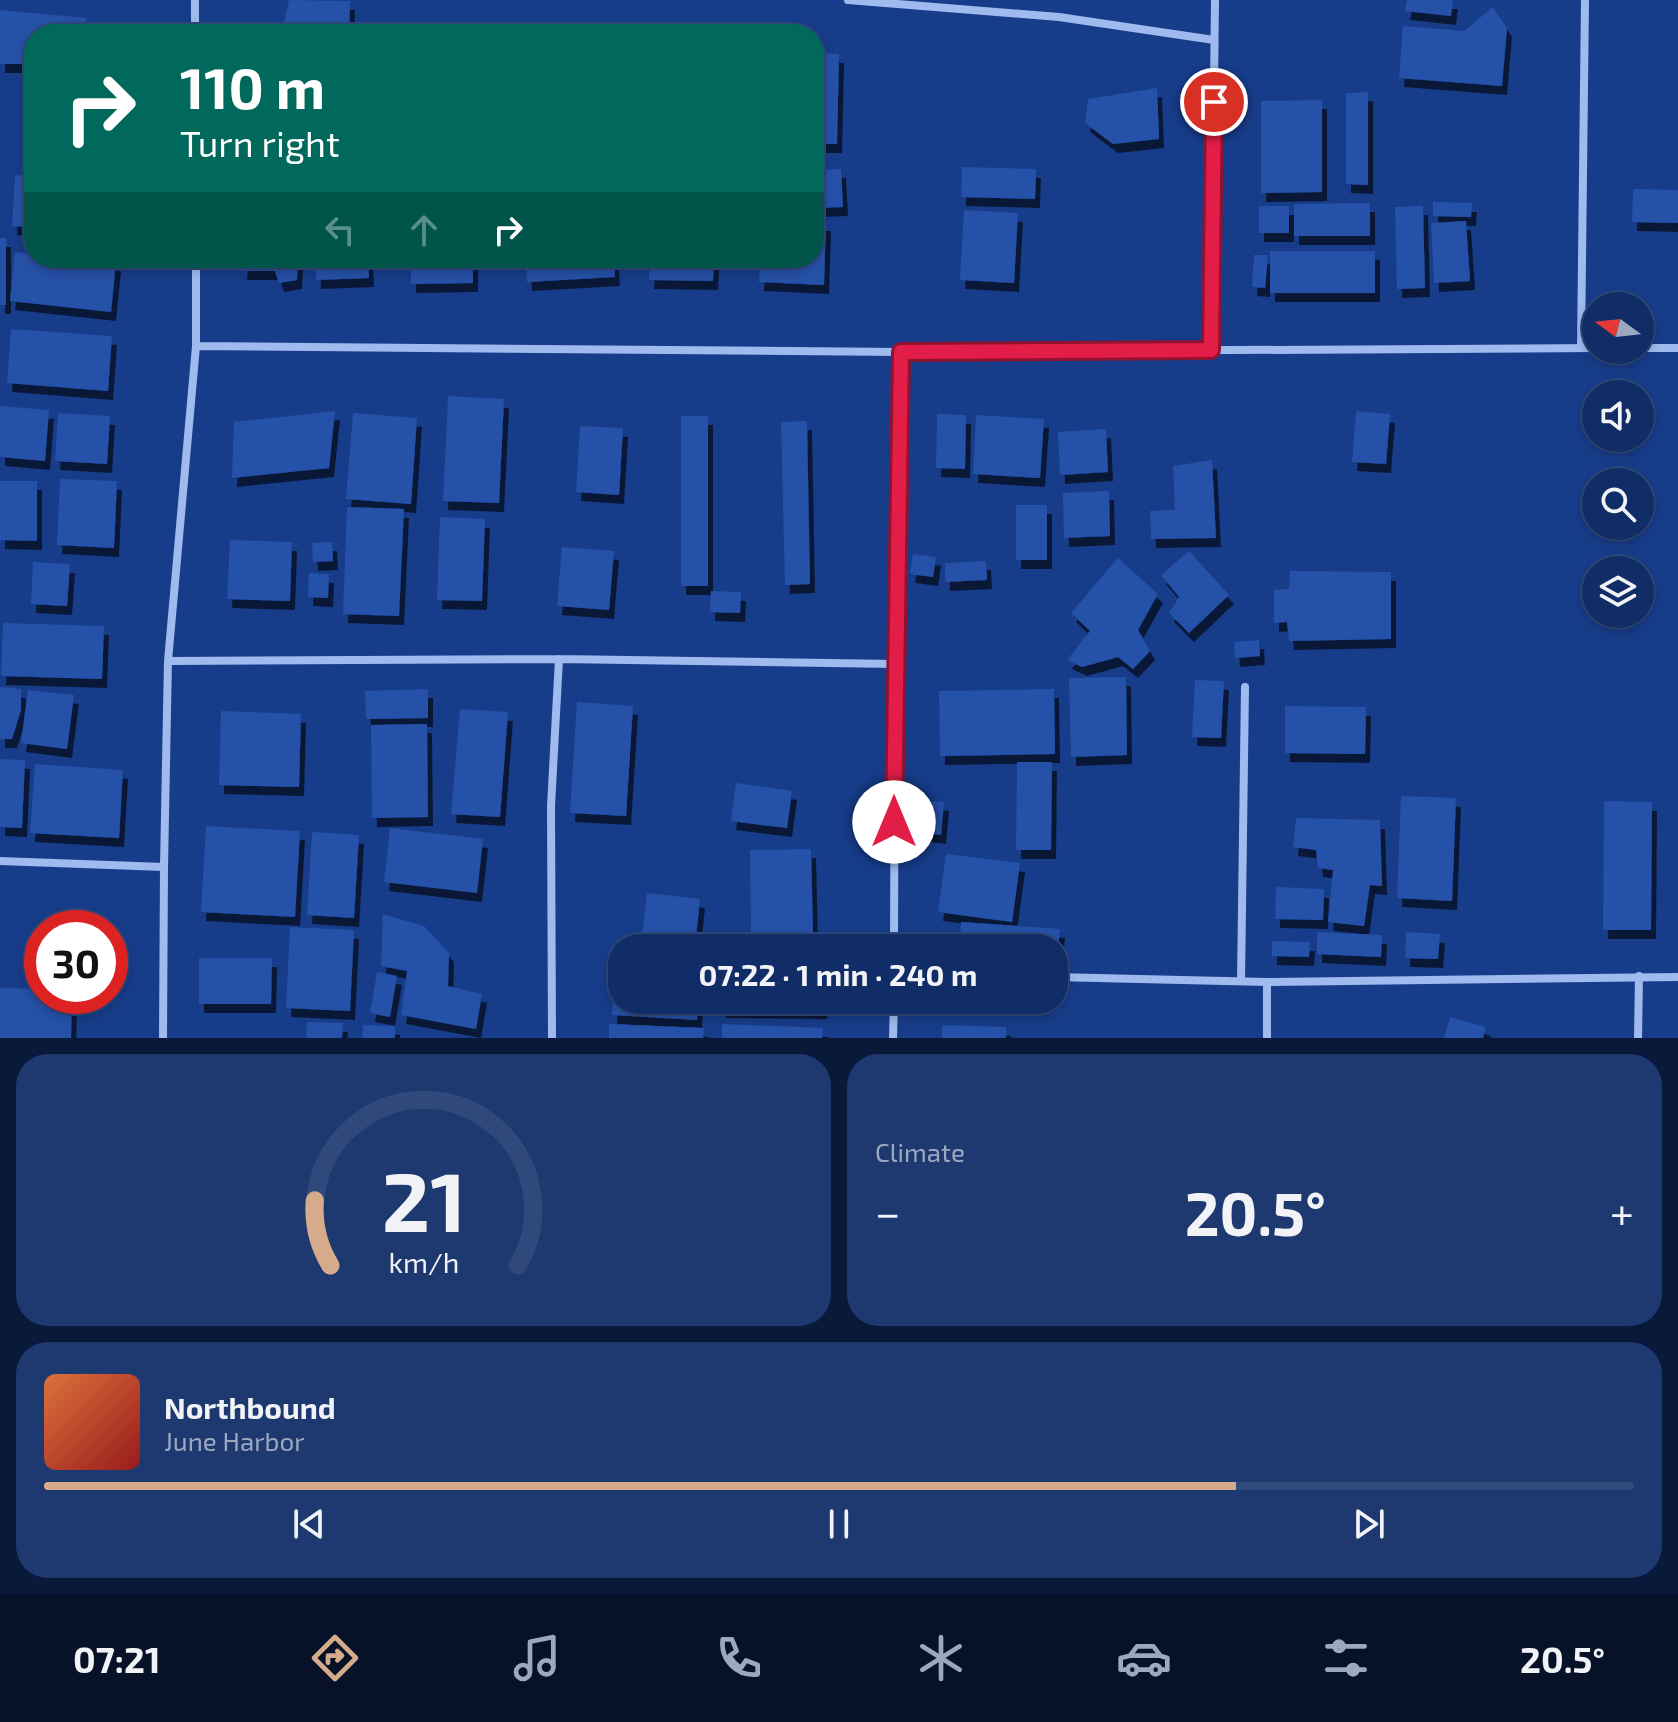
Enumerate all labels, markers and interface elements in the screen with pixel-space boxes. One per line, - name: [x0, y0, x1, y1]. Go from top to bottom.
- text: 110 m: [180, 53, 325, 120]
- icon: right: [48, 56, 152, 160]
- pin: [1180, 68, 1248, 136]
- icon: arrive: [1192, 80, 1236, 124]
- text: Turn right: [180, 121, 340, 164]
- icon: left: [318, 208, 362, 252]
- icon: ahead: [402, 208, 446, 252]
- icon: right: [486, 208, 530, 252]
- north arrow: [1582, 292, 1654, 364]
- map controls: [1582, 292, 1654, 628]
- button: sound: [1582, 380, 1654, 452]
- button: search: [1582, 468, 1654, 540]
- button: layers: [1582, 556, 1654, 628]
- position arrow: [852, 780, 936, 864]
- speed limit sign: 30: [24, 910, 128, 1014]
- text: 07:22 · 1 min · 240 m: [699, 956, 977, 992]
- text: Climate: [875, 1136, 965, 1167]
- text: 21: [381, 1149, 466, 1249]
- text: 20.5°: [1185, 1176, 1326, 1248]
- text: −: [875, 1185, 901, 1238]
- text: +: [1610, 1185, 1634, 1238]
- text: km/h: [388, 1244, 459, 1279]
- text: Northbound: [164, 1389, 336, 1425]
- text: June Harbor: [164, 1425, 305, 1456]
- icon: previous: [287, 1502, 331, 1546]
- icon: pause: [817, 1502, 861, 1546]
- icon: next: [1347, 1502, 1391, 1546]
- icon: directions: [307, 1630, 363, 1686]
- icon: music: [509, 1630, 565, 1686]
- icon: phone: [711, 1630, 767, 1686]
- icon: climate: [913, 1630, 969, 1686]
- icon: car: [1116, 1630, 1172, 1686]
- icon: filters: [1318, 1630, 1374, 1686]
- text: 07:21: [73, 1637, 161, 1680]
- text: 20.5°: [1520, 1637, 1605, 1680]

